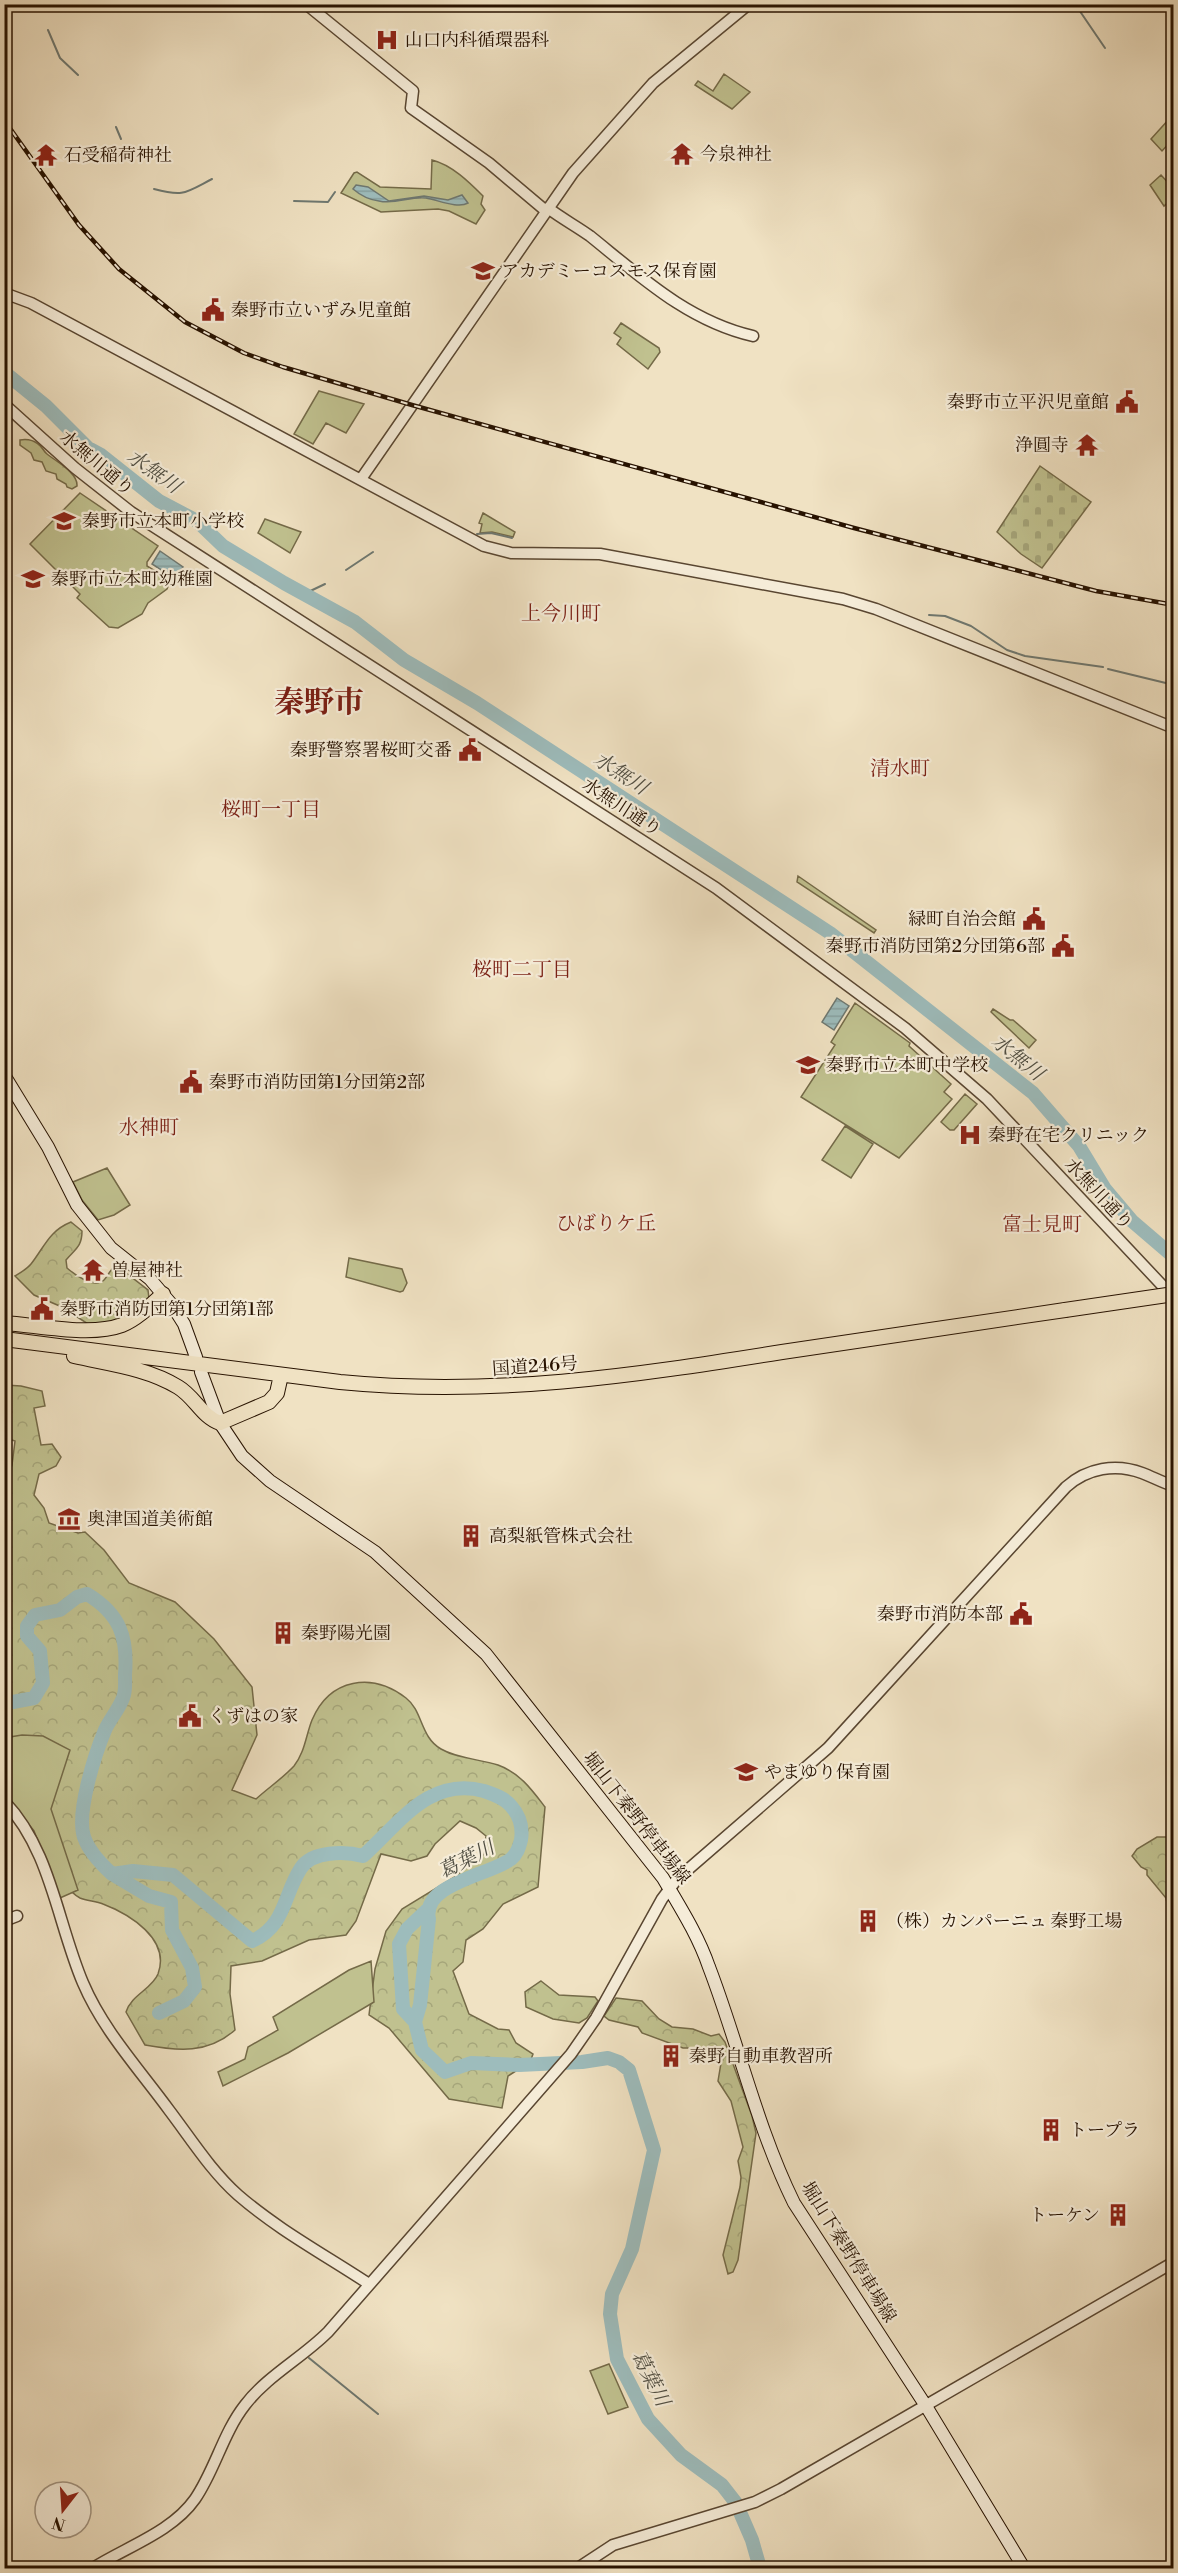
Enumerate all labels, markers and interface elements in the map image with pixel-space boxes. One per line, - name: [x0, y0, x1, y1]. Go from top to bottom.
- hospital icon: 山口内科循環器科: [374, 27, 400, 53]
- place label: 山口内科循環器科: [405, 29, 549, 52]
- temple icon: 今泉神社: [669, 141, 695, 167]
- temple icon: 石受稲荷神社: [33, 142, 59, 168]
- place label: 今泉神社: [700, 143, 772, 166]
- place label: 石受稲荷神社: [64, 144, 172, 167]
- school or university icon: アカデミーコスモス保育園: [470, 258, 496, 284]
- place label: アカデミーコスモス保育園: [501, 260, 717, 283]
- public building icon: 秦野市立いずみ児童館: [200, 297, 226, 323]
- place label: 秦野市立いずみ児童館: [231, 299, 411, 322]
- public building icon: 秦野市立平沢児童館: [1114, 389, 1140, 415]
- place label: 秦野市立平沢児童館: [947, 391, 1109, 414]
- street label: 水無川通り: [55, 426, 139, 501]
- temple icon: 浄圓寺: [1074, 432, 1100, 458]
- place label: 浄圓寺: [1015, 434, 1069, 457]
- water label: 水無川: [121, 445, 187, 501]
- school or university icon: 秦野市立本町小学校: [51, 508, 77, 534]
- place label: 秦野市立本町小学校: [82, 510, 244, 533]
- school or university icon: 秦野市立本町幼稚園: [20, 566, 46, 592]
- place label: 秦野市立本町幼稚園: [51, 568, 213, 591]
- district label: 上今川町: [521, 602, 601, 627]
- district label: 秦野市: [274, 684, 364, 722]
- public building icon: 秦野警察署桜町交番: [457, 737, 483, 763]
- place label: 秦野警察署桜町交番: [290, 739, 452, 762]
- water label: 水無川: [588, 747, 654, 802]
- district label: 清水町: [870, 757, 930, 782]
- street label: 水無川通り: [578, 773, 666, 842]
- district label: 桜町一丁目: [221, 798, 321, 823]
- public building icon: 緑町自治会館: [1021, 906, 1047, 932]
- place label: 緑町自治会館: [908, 908, 1016, 931]
- public building icon: 秦野市消防団第2分団第6部: [1050, 933, 1076, 959]
- place label: 秦野市消防団第2分団第6部: [826, 935, 1045, 958]
- district label: 桜町二丁目: [472, 958, 572, 983]
- water label: 水無川: [986, 1030, 1050, 1088]
- school or university icon: 秦野市立本町中学校: [795, 1052, 821, 1078]
- place label: 秦野市立本町中学校: [826, 1054, 988, 1077]
- public building icon: 秦野市消防団第1分団第2部: [178, 1069, 204, 1095]
- place label: 秦野市消防団第1分団第2部: [209, 1071, 425, 1094]
- district label: 水神町: [119, 1116, 179, 1141]
- hospital icon: 秦野在宅クリニック: [957, 1122, 983, 1148]
- place label: 秦野在宅クリニック: [988, 1124, 1149, 1147]
- street label: 水無川通り: [1060, 1154, 1138, 1235]
- district label: ひばりケ丘: [556, 1212, 656, 1237]
- district label: 富士見町: [1002, 1213, 1082, 1238]
- temple icon: 曽屋神社: [80, 1257, 106, 1283]
- place label: 曽屋神社: [111, 1259, 183, 1282]
- public building icon: 秦野市消防団第1分団第1部: [29, 1296, 55, 1322]
- place label: 秦野市消防団第1分団第1部: [60, 1298, 274, 1321]
- street label: 国道246号: [491, 1352, 579, 1381]
- museum icon: 奥津国道美術館: [56, 1506, 82, 1532]
- place label: 奥津国道美術館: [87, 1508, 213, 1531]
- building icon: 高梨紙管株式会社: [458, 1523, 484, 1549]
- place label: 高梨紙管株式会社: [489, 1525, 633, 1548]
- public building icon: 秦野市消防本部: [1008, 1601, 1034, 1627]
- place label: 秦野市消防本部: [877, 1603, 1003, 1626]
- building icon: 秦野陽光園: [270, 1620, 296, 1646]
- place label: 秦野陽光園: [301, 1622, 391, 1645]
- public building icon: くずはの家: [177, 1703, 203, 1729]
- place label: くずはの家: [208, 1705, 298, 1728]
- street label: 堀山下秦野停車場線: [578, 1747, 696, 1889]
- school or university icon: やまゆり保育園: [733, 1759, 759, 1785]
- place label: やまゆり保育園: [764, 1761, 890, 1784]
- water label: 葛葉川: [434, 1835, 501, 1885]
- building icon: （株）カンパーニュ 秦野工場: [855, 1908, 881, 1934]
- place label: （株）カンパーニュ 秦野工場: [886, 1910, 1122, 1933]
- building icon: 秦野自動車教習所: [658, 2043, 684, 2069]
- place label: 秦野自動車教習所: [689, 2045, 833, 2068]
- building icon: トープラ: [1038, 2117, 1064, 2143]
- place label: トープラ: [1069, 2119, 1140, 2142]
- street label: 堀山下秦野停車場線: [796, 2177, 901, 2327]
- building icon: トーケン: [1105, 2202, 1131, 2228]
- place label: トーケン: [1029, 2204, 1100, 2227]
- water label: 葛葉川: [625, 2346, 675, 2413]
- north arrow: [33, 2480, 93, 2540]
- text: N: [50, 2512, 68, 2535]

